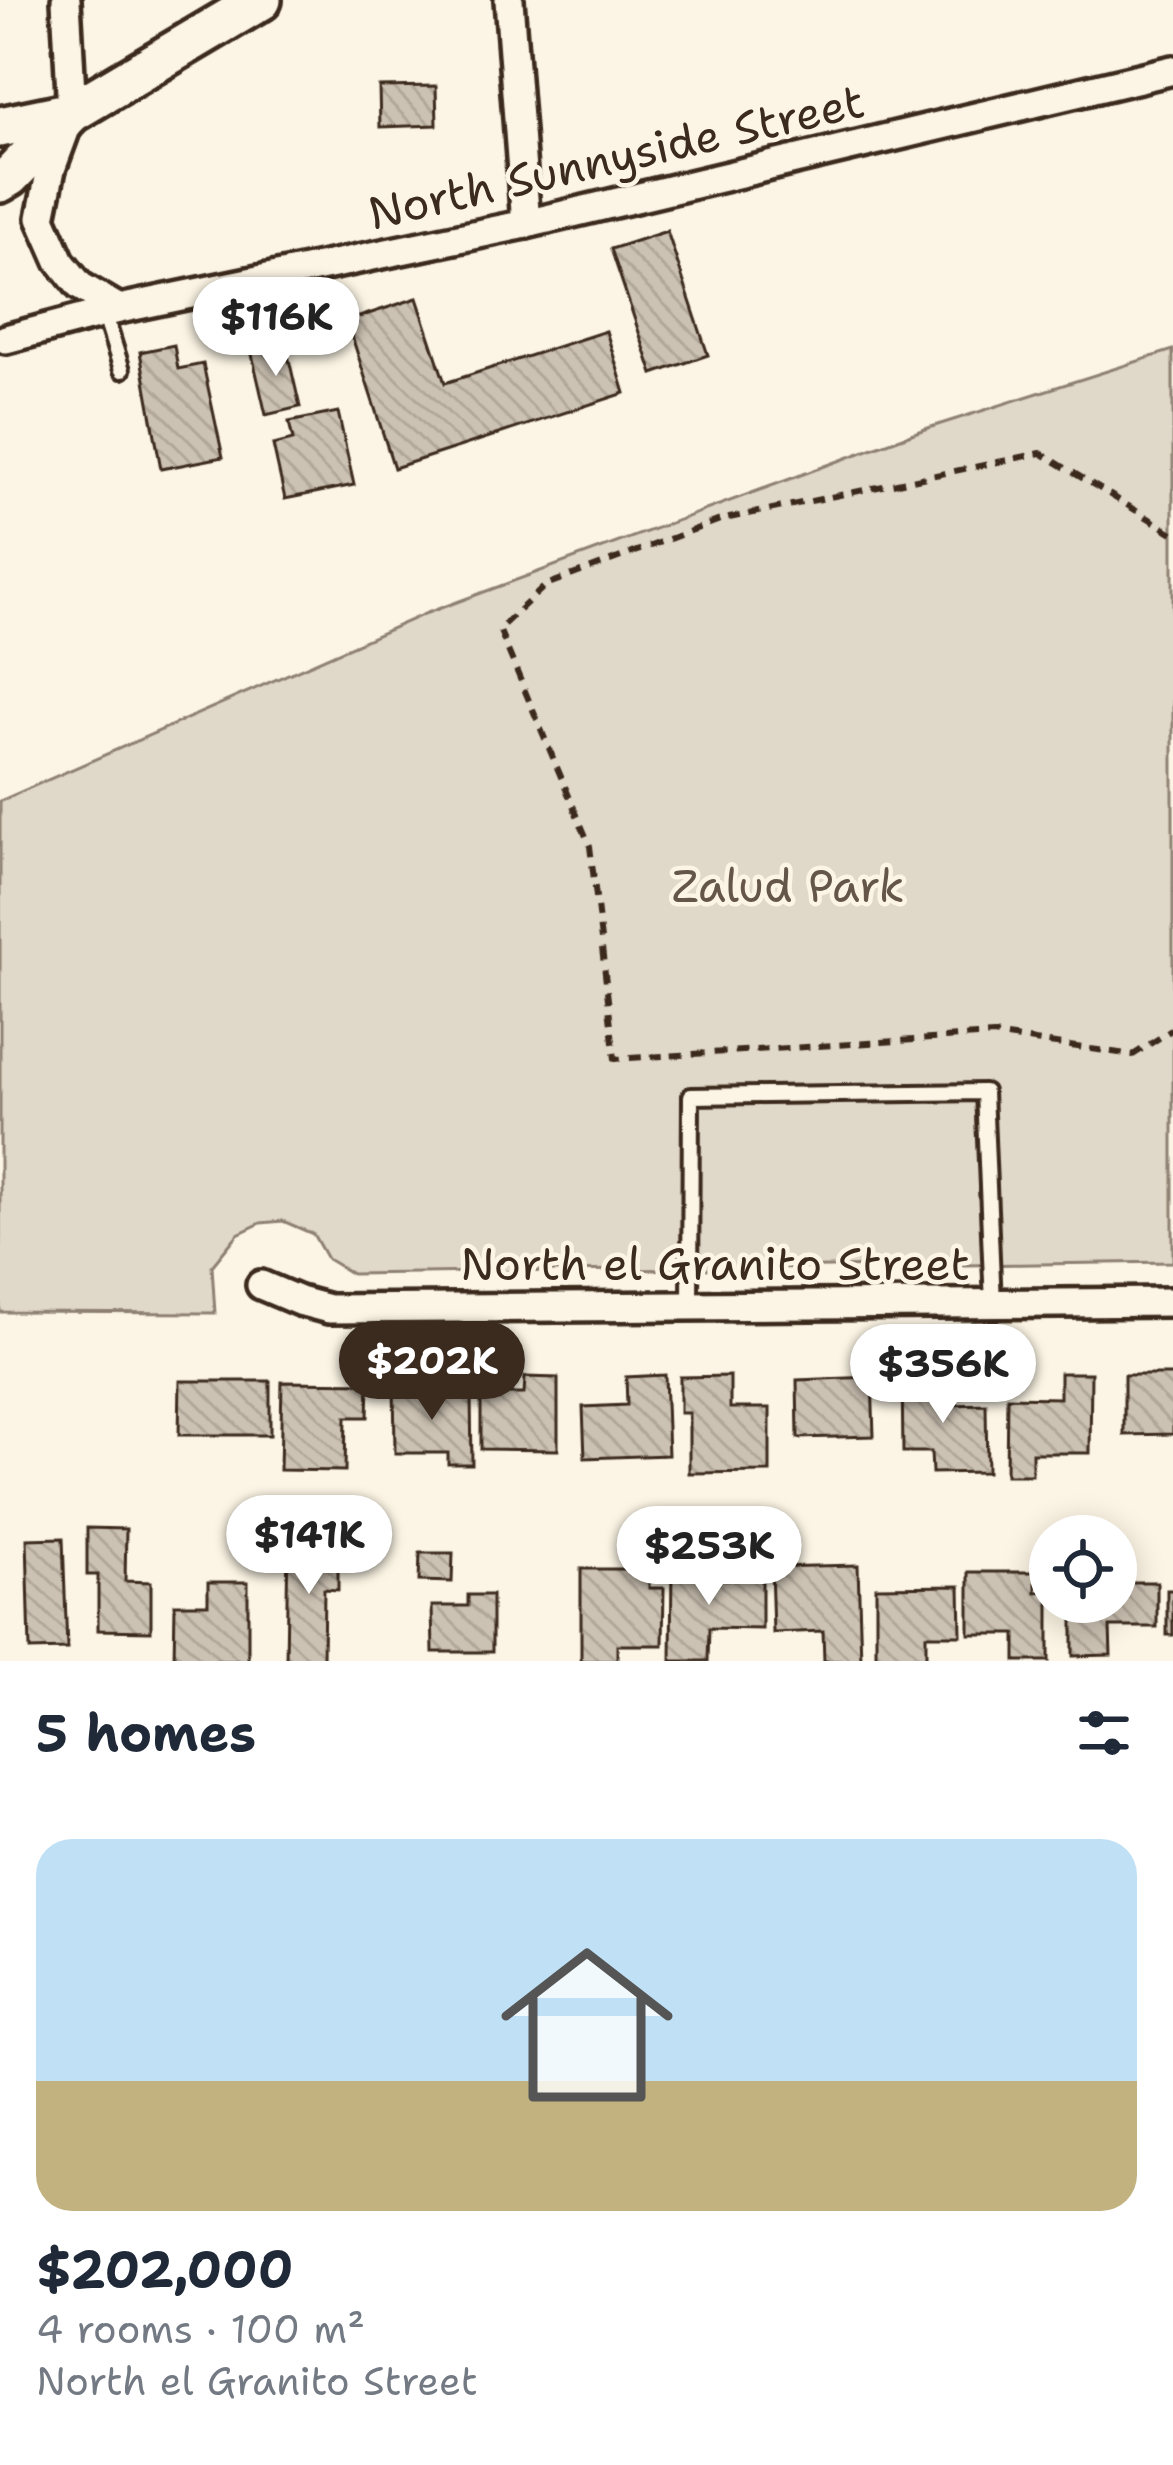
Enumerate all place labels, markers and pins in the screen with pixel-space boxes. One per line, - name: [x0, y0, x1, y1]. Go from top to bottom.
- pin: $116K: [192, 277, 360, 379]
- pin: $202K: [348, 1321, 516, 1423]
- pin: $356K: [859, 1324, 1027, 1426]
- pin: $141K: [225, 1495, 393, 1597]
- pin: $253K: [625, 1506, 793, 1608]

